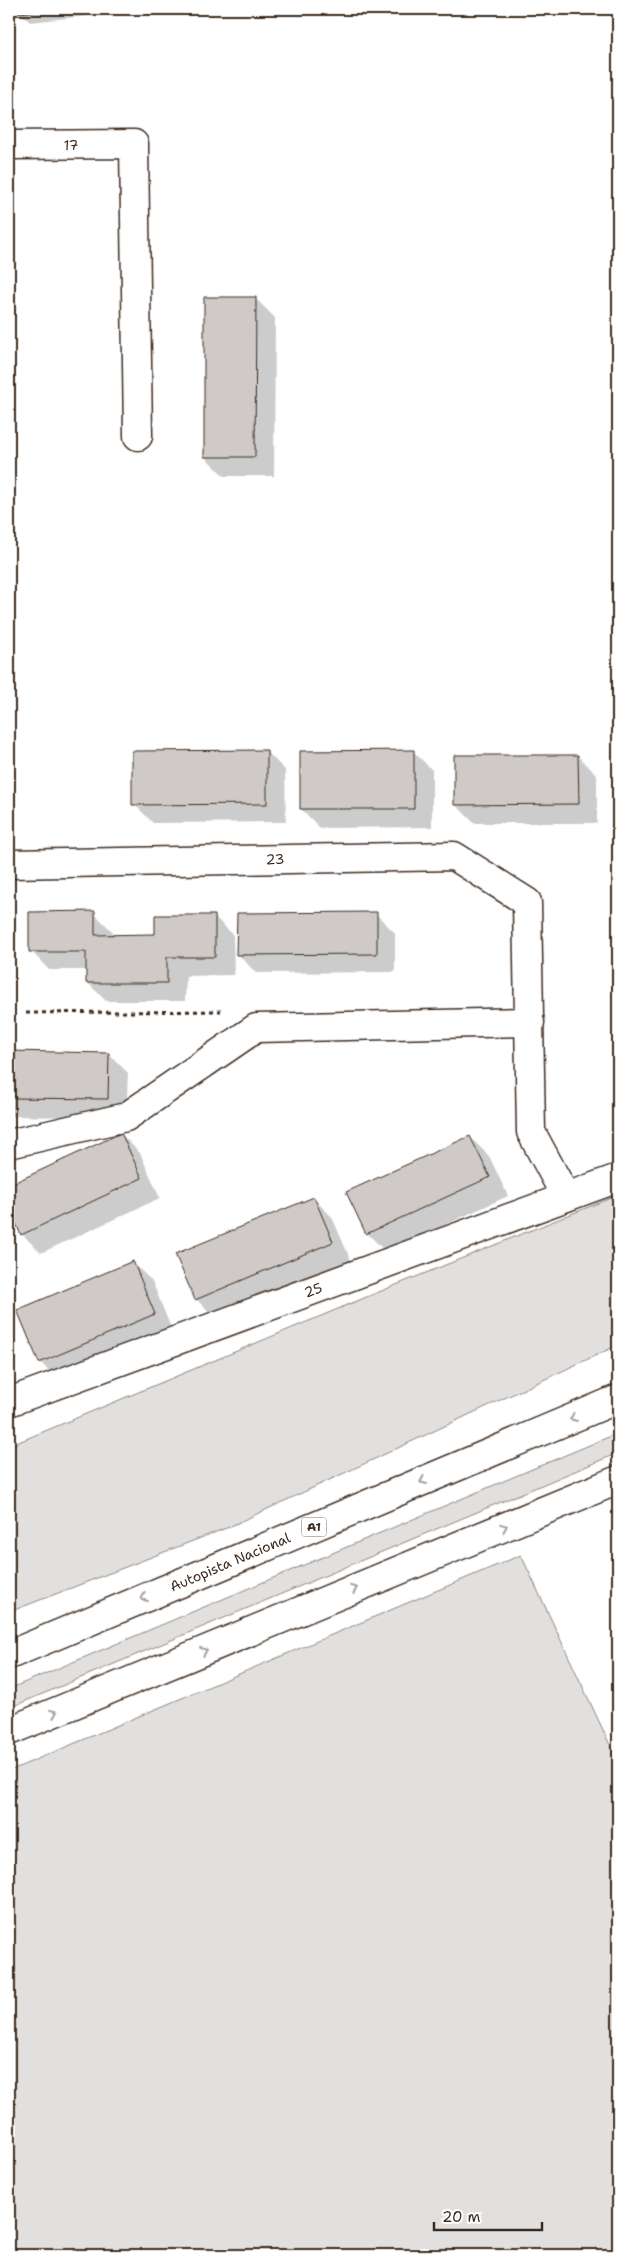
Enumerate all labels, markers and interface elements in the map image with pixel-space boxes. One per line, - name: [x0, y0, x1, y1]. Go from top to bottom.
- street label: 17: [63, 136, 79, 154]
- street label: 23: [265, 850, 285, 868]
- street label: 25: [301, 1278, 325, 1302]
- one-way arrow: [569, 1412, 578, 1423]
- one-way arrow: [419, 1475, 428, 1485]
- road number: A1: [302, 1518, 326, 1536]
- one-way arrow: [500, 1523, 508, 1533]
- street label: Autopista Nacional: [167, 1528, 294, 1596]
- one-way arrow: [349, 1585, 358, 1595]
- one-way arrow: [140, 1592, 149, 1602]
- one-way arrow: [199, 1646, 208, 1657]
- one-way arrow: [49, 1708, 58, 1719]
- scale bar: [434, 2199, 542, 2231]
- text: 20 m: [442, 2207, 481, 2227]

